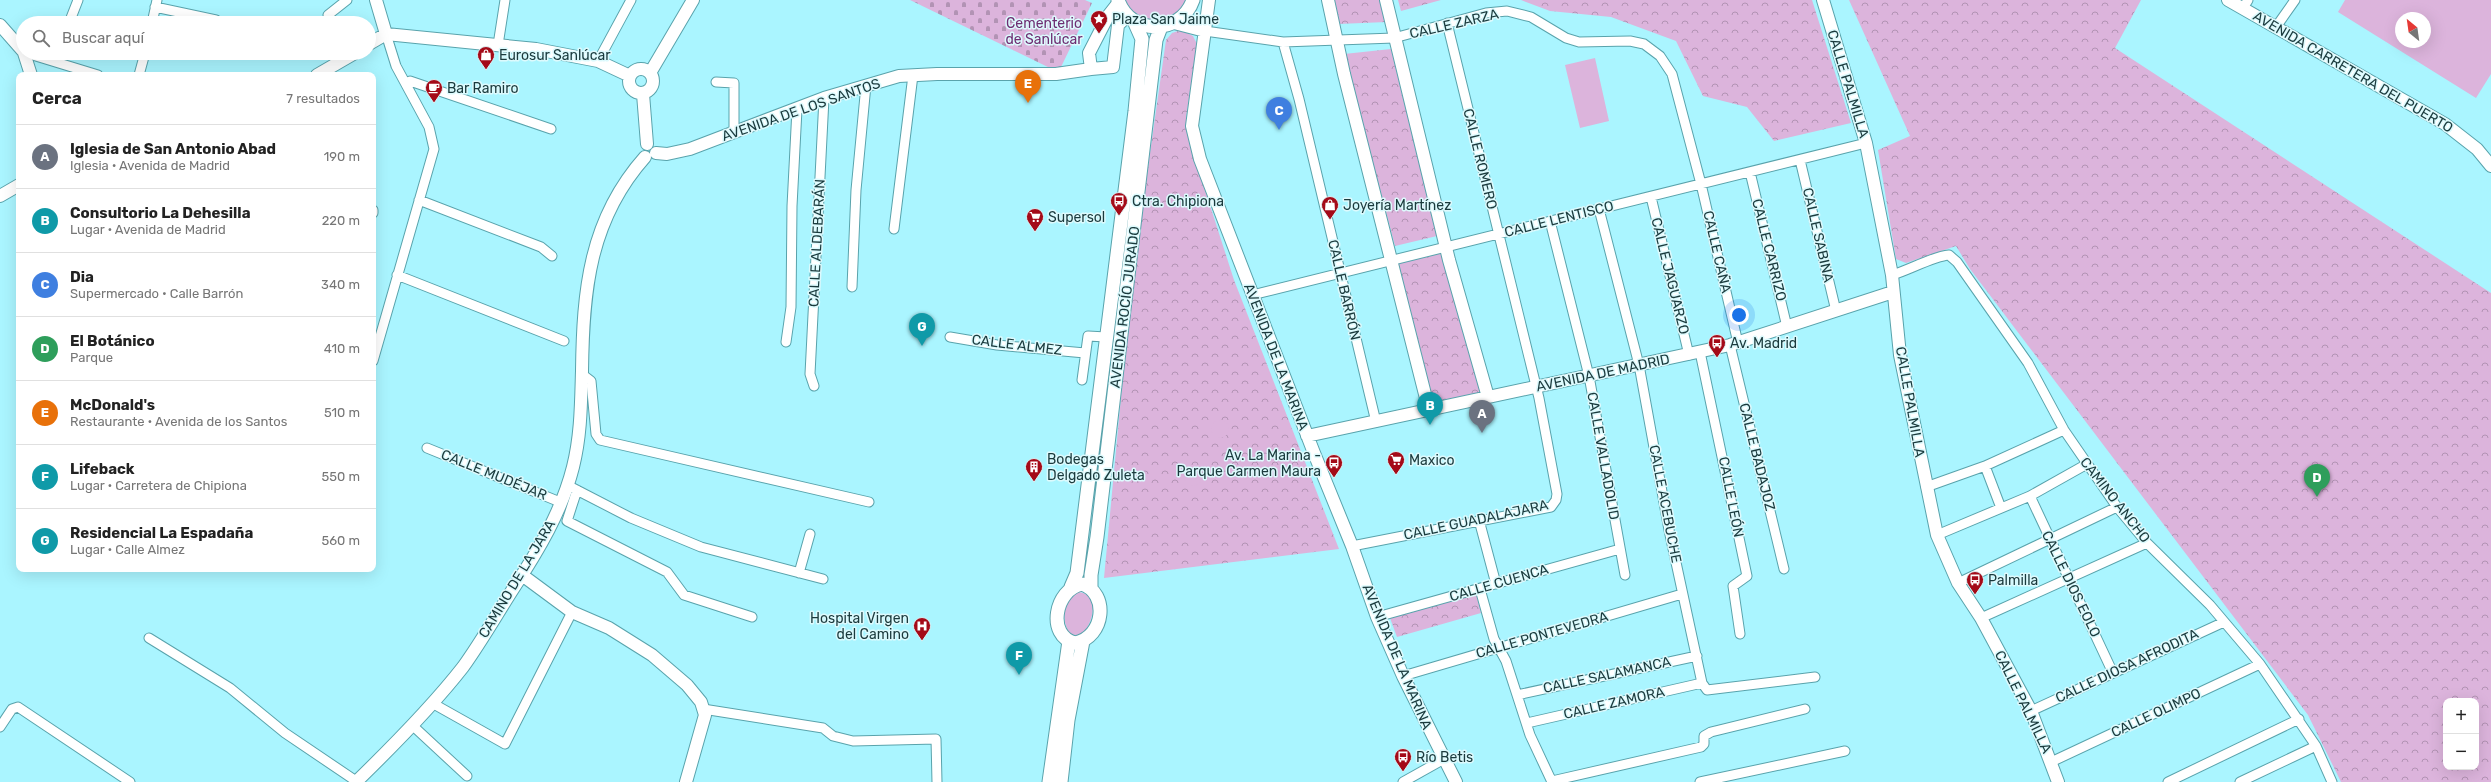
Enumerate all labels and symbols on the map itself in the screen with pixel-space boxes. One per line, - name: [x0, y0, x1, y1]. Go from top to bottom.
- street label: CALLE ZARZA: [1408, 5, 1501, 43]
- street label: AVENIDA CARRETERA DEL PUERTO: [2250, 8, 2456, 136]
- place icon: Plaza San Jaime: [1089, 9, 1109, 34]
- place label: Plaza San Jaime: [1112, 11, 1219, 28]
- north arrow: [2395, 12, 2431, 48]
- park label: Cementerio de Sanlúcar: [1005, 15, 1083, 48]
- street label: CALLE PALMILLA: [1823, 28, 1873, 141]
- shop icon: Eurosur Sanlúcar: [476, 45, 496, 70]
- place label: Eurosur Sanlúcar: [499, 47, 611, 64]
- pin: E: [1015, 70, 1041, 103]
- street label: AVENIDA DE LOS SANTOS: [720, 75, 883, 145]
- cafe icon: Bar Ramiro: [424, 78, 444, 103]
- place label: Bar Ramiro: [447, 80, 518, 97]
- pin: C: [1266, 97, 1292, 130]
- street label: CALLE ROMERO: [1459, 107, 1501, 211]
- street label: CALLE ALDEBARÁN: [804, 178, 829, 307]
- street label: CALLE SABINA: [1799, 186, 1837, 285]
- bus stop icon: Ctra. Chipiona: [1109, 191, 1129, 216]
- place label: Ctra. Chipiona: [1132, 193, 1224, 210]
- shop icon: Joyería Martínez: [1320, 195, 1340, 220]
- place label: Joyería Martínez: [1343, 197, 1451, 214]
- street label: CALLE LENTISCO: [1503, 197, 1615, 241]
- street label: CALLE CARRIZO: [1748, 197, 1790, 303]
- supermarket icon: Supersol: [1025, 207, 1045, 232]
- place label: Supersol: [1048, 209, 1105, 226]
- street label: CALLE CAÑA: [1699, 209, 1736, 295]
- street label: CALLE JAGUARZO: [1647, 216, 1693, 336]
- street label: AVENIDA ROCÍO JURADO: [1106, 225, 1143, 389]
- street label: CALLE BARRÓN: [1324, 238, 1365, 342]
- street label: AVENIDA DE LA MARINA: [1240, 281, 1312, 434]
- your location: [1729, 305, 1749, 325]
- pin: G: [909, 313, 935, 346]
- street label: CALLE ALMEZ: [971, 331, 1063, 359]
- bus stop icon: Av. Madrid: [1707, 333, 1727, 358]
- place label: Av. Madrid: [1730, 335, 1797, 352]
- street label: CALLE PALMILLA: [1892, 345, 1928, 459]
- street label: AVENIDA DE MADRID: [1535, 351, 1671, 395]
- street label: CALLE VALLADOLID: [1583, 391, 1623, 521]
- pin: B: [1417, 392, 1443, 425]
- pin: A: [1469, 400, 1495, 433]
- street label: CALLE BADAJOZ: [1735, 401, 1779, 513]
- street label: CALLE ACEBUCHE: [1645, 444, 1685, 564]
- street label: CALLE MUDÉJAR: [439, 445, 550, 504]
- place label: Av. La Marina - Parque Carmen Maura: [1176, 447, 1321, 480]
- supermarket icon: Maxico: [1386, 450, 1406, 475]
- place label: Bodegas Delgado Zuleta: [1047, 451, 1145, 484]
- place label: Maxico: [1409, 452, 1455, 469]
- bus stop icon: Av. La Marina - Parque Carmen Maura: [1324, 453, 1344, 478]
- street label: CAMINO ANCHO: [2076, 454, 2154, 546]
- street label: CALLE LEÓN: [1715, 455, 1748, 539]
- building icon: Bodegas Delgado Zuleta: [1024, 457, 1044, 482]
- pin: D: [2304, 464, 2330, 497]
- street label: CALLE GUADALAJARA: [1402, 496, 1550, 544]
- street label: CAMINO DE LA JARA: [475, 516, 559, 641]
- street label: CALLE DIOS EOLO: [2038, 528, 2104, 640]
- street label: CALLE CUENCA: [1448, 561, 1551, 605]
- bus stop icon: Palmilla: [1965, 570, 1985, 595]
- place label: Palmilla: [1988, 572, 2038, 589]
- street label: AVENIDA DE LA MARINA: [1359, 582, 1436, 733]
- street label: CALLE PONTEVEDRA: [1474, 608, 1611, 662]
- place label: Hospital Virgen del Camino: [810, 610, 909, 643]
- hospital icon: Hospital Virgen del Camino: [912, 616, 932, 641]
- street label: CALLE DIOSA AFRODITA: [2053, 625, 2202, 707]
- pin: F: [1006, 642, 1032, 675]
- street label: CALLE PALMILLA: [1991, 648, 2055, 757]
- street label: CALLE SALAMANCA: [1541, 653, 1673, 697]
- street label: CALLE ZAMORA: [1562, 683, 1667, 723]
- street label: CALLE OLIMPO: [2108, 685, 2204, 741]
- bus stop icon: Río Betis: [1393, 747, 1413, 772]
- place label: Río Betis: [1416, 749, 1473, 766]

